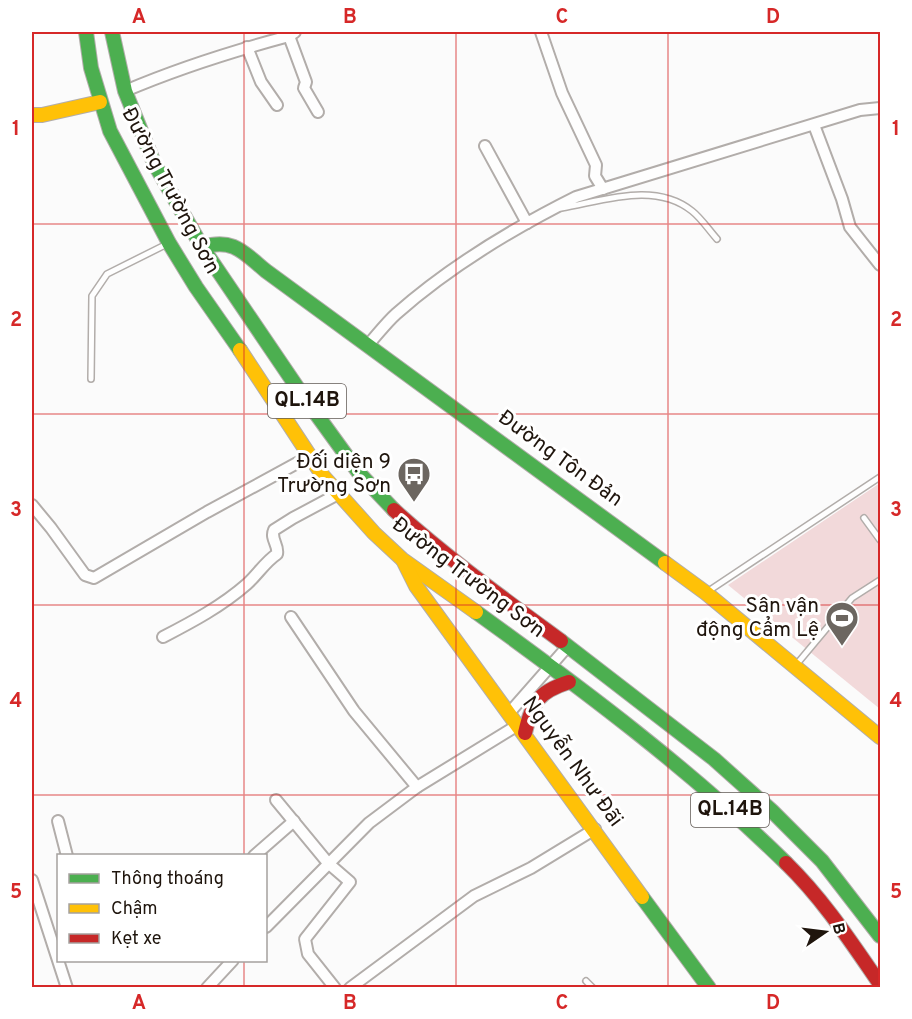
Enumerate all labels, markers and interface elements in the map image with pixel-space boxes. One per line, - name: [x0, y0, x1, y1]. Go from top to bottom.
- text: A: [132, 5, 146, 31]
- text: B: [343, 5, 357, 31]
- text: C: [556, 5, 568, 31]
- text: D: [766, 5, 780, 31]
- street label: Đường Trường Sơn: [115, 103, 225, 279]
- text: 1: [12, 117, 20, 143]
- text: 1: [892, 117, 900, 143]
- text: 2: [10, 308, 22, 334]
- text: 2: [890, 308, 902, 334]
- road number: QL.14B: [268, 384, 346, 418]
- street label: Đường Tôn Đản: [492, 405, 628, 513]
- place label: Đối diện 9 Trường Sơn: [277, 449, 391, 500]
- bus stop icon: Đối diện 9 Trường Sơn: [396, 456, 432, 503]
- text: 3: [10, 498, 22, 524]
- text: 3: [890, 498, 902, 524]
- street label: Đường Trường Sơn: [386, 512, 550, 644]
- place label: Sân vận động Cẩm Lệ: [696, 593, 819, 644]
- sports icon: Sân vận động Cẩm Lệ: [824, 600, 860, 647]
- text: 4: [10, 689, 22, 715]
- text: 4: [890, 689, 902, 715]
- street label: Nguyễn Như Đãi: [516, 691, 629, 833]
- road number: QL.14B: [691, 793, 769, 827]
- legend: [57, 854, 267, 962]
- text: Thông thoáng: [111, 868, 224, 891]
- text: 5: [10, 880, 22, 906]
- text: 5: [890, 880, 902, 906]
- text: Chậm: [111, 898, 158, 921]
- north arrow: [795, 902, 855, 962]
- text: B: [827, 921, 849, 937]
- text: Kẹt xe: [111, 928, 161, 951]
- text: A: [132, 991, 146, 1017]
- text: B: [343, 991, 357, 1017]
- text: C: [556, 991, 568, 1017]
- text: D: [766, 991, 780, 1017]

